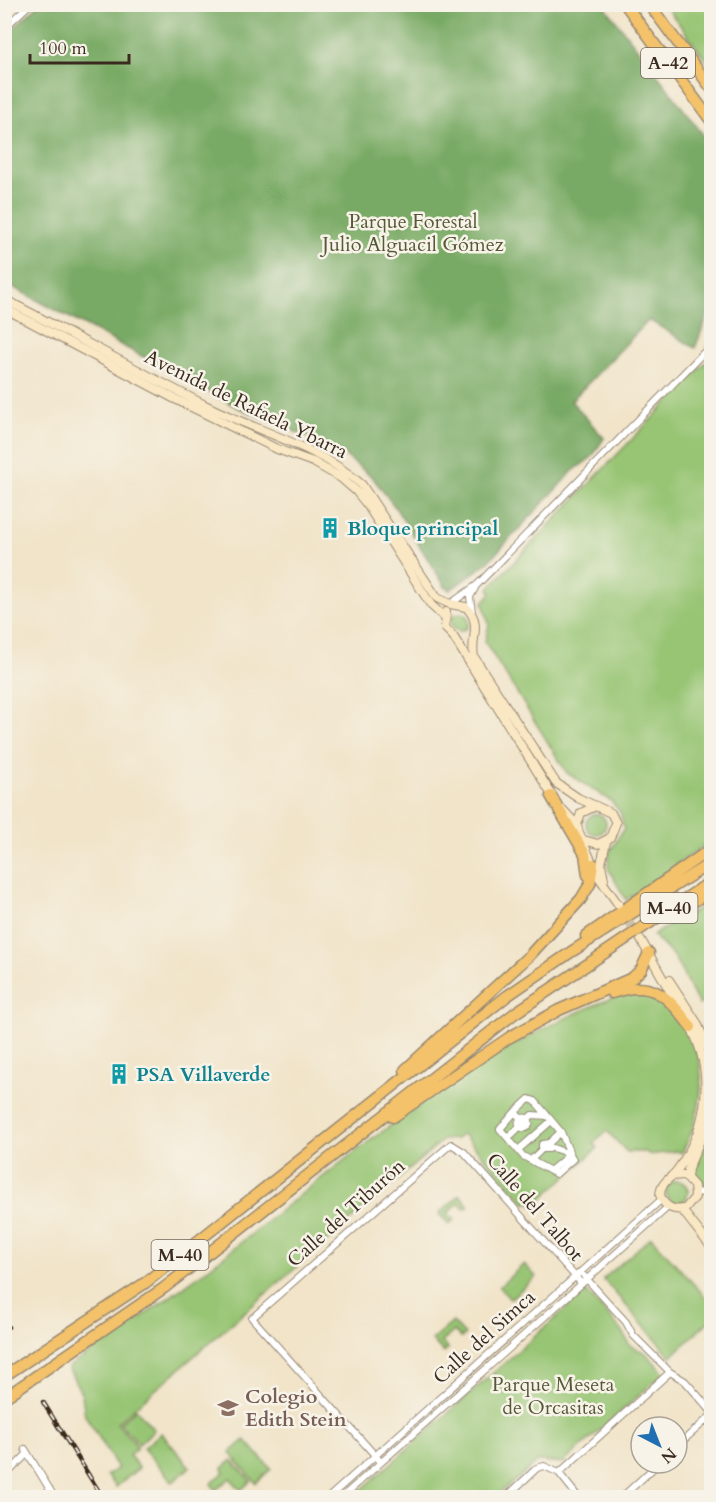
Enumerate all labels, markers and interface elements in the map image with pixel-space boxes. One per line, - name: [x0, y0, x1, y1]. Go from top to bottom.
- scale bar: [30, 27, 129, 65]
- text: 100 m: [39, 36, 87, 61]
- road number: A-42: [641, 48, 695, 78]
- park label: Parque Forestal Julio Alguacil Gómez: [319, 208, 504, 258]
- street label: Avenida de Rafaela Ybarra: [140, 343, 353, 465]
- place label: Bloque principal: [347, 515, 498, 542]
- building icon: Bloque principal: [318, 516, 342, 540]
- road number: M-40: [640, 893, 698, 923]
- place label: PSA Villaverde: [136, 1061, 270, 1088]
- building icon: PSA Villaverde: [107, 1062, 131, 1086]
- street label: Calle del Talbot: [481, 1147, 590, 1267]
- street label: Calle del Tiburón: [281, 1152, 411, 1273]
- road number: M-40: [152, 1240, 208, 1270]
- street label: Calle del Simca: [427, 1284, 541, 1390]
- park label: Parque Meseta de Orcasitas: [492, 1371, 615, 1421]
- place label: Colegio Edith Stein: [245, 1383, 347, 1433]
- school or university icon: Colegio Edith Stein: [216, 1396, 240, 1420]
- north arrow: [629, 1415, 689, 1475]
- text: N: [656, 1443, 681, 1468]

